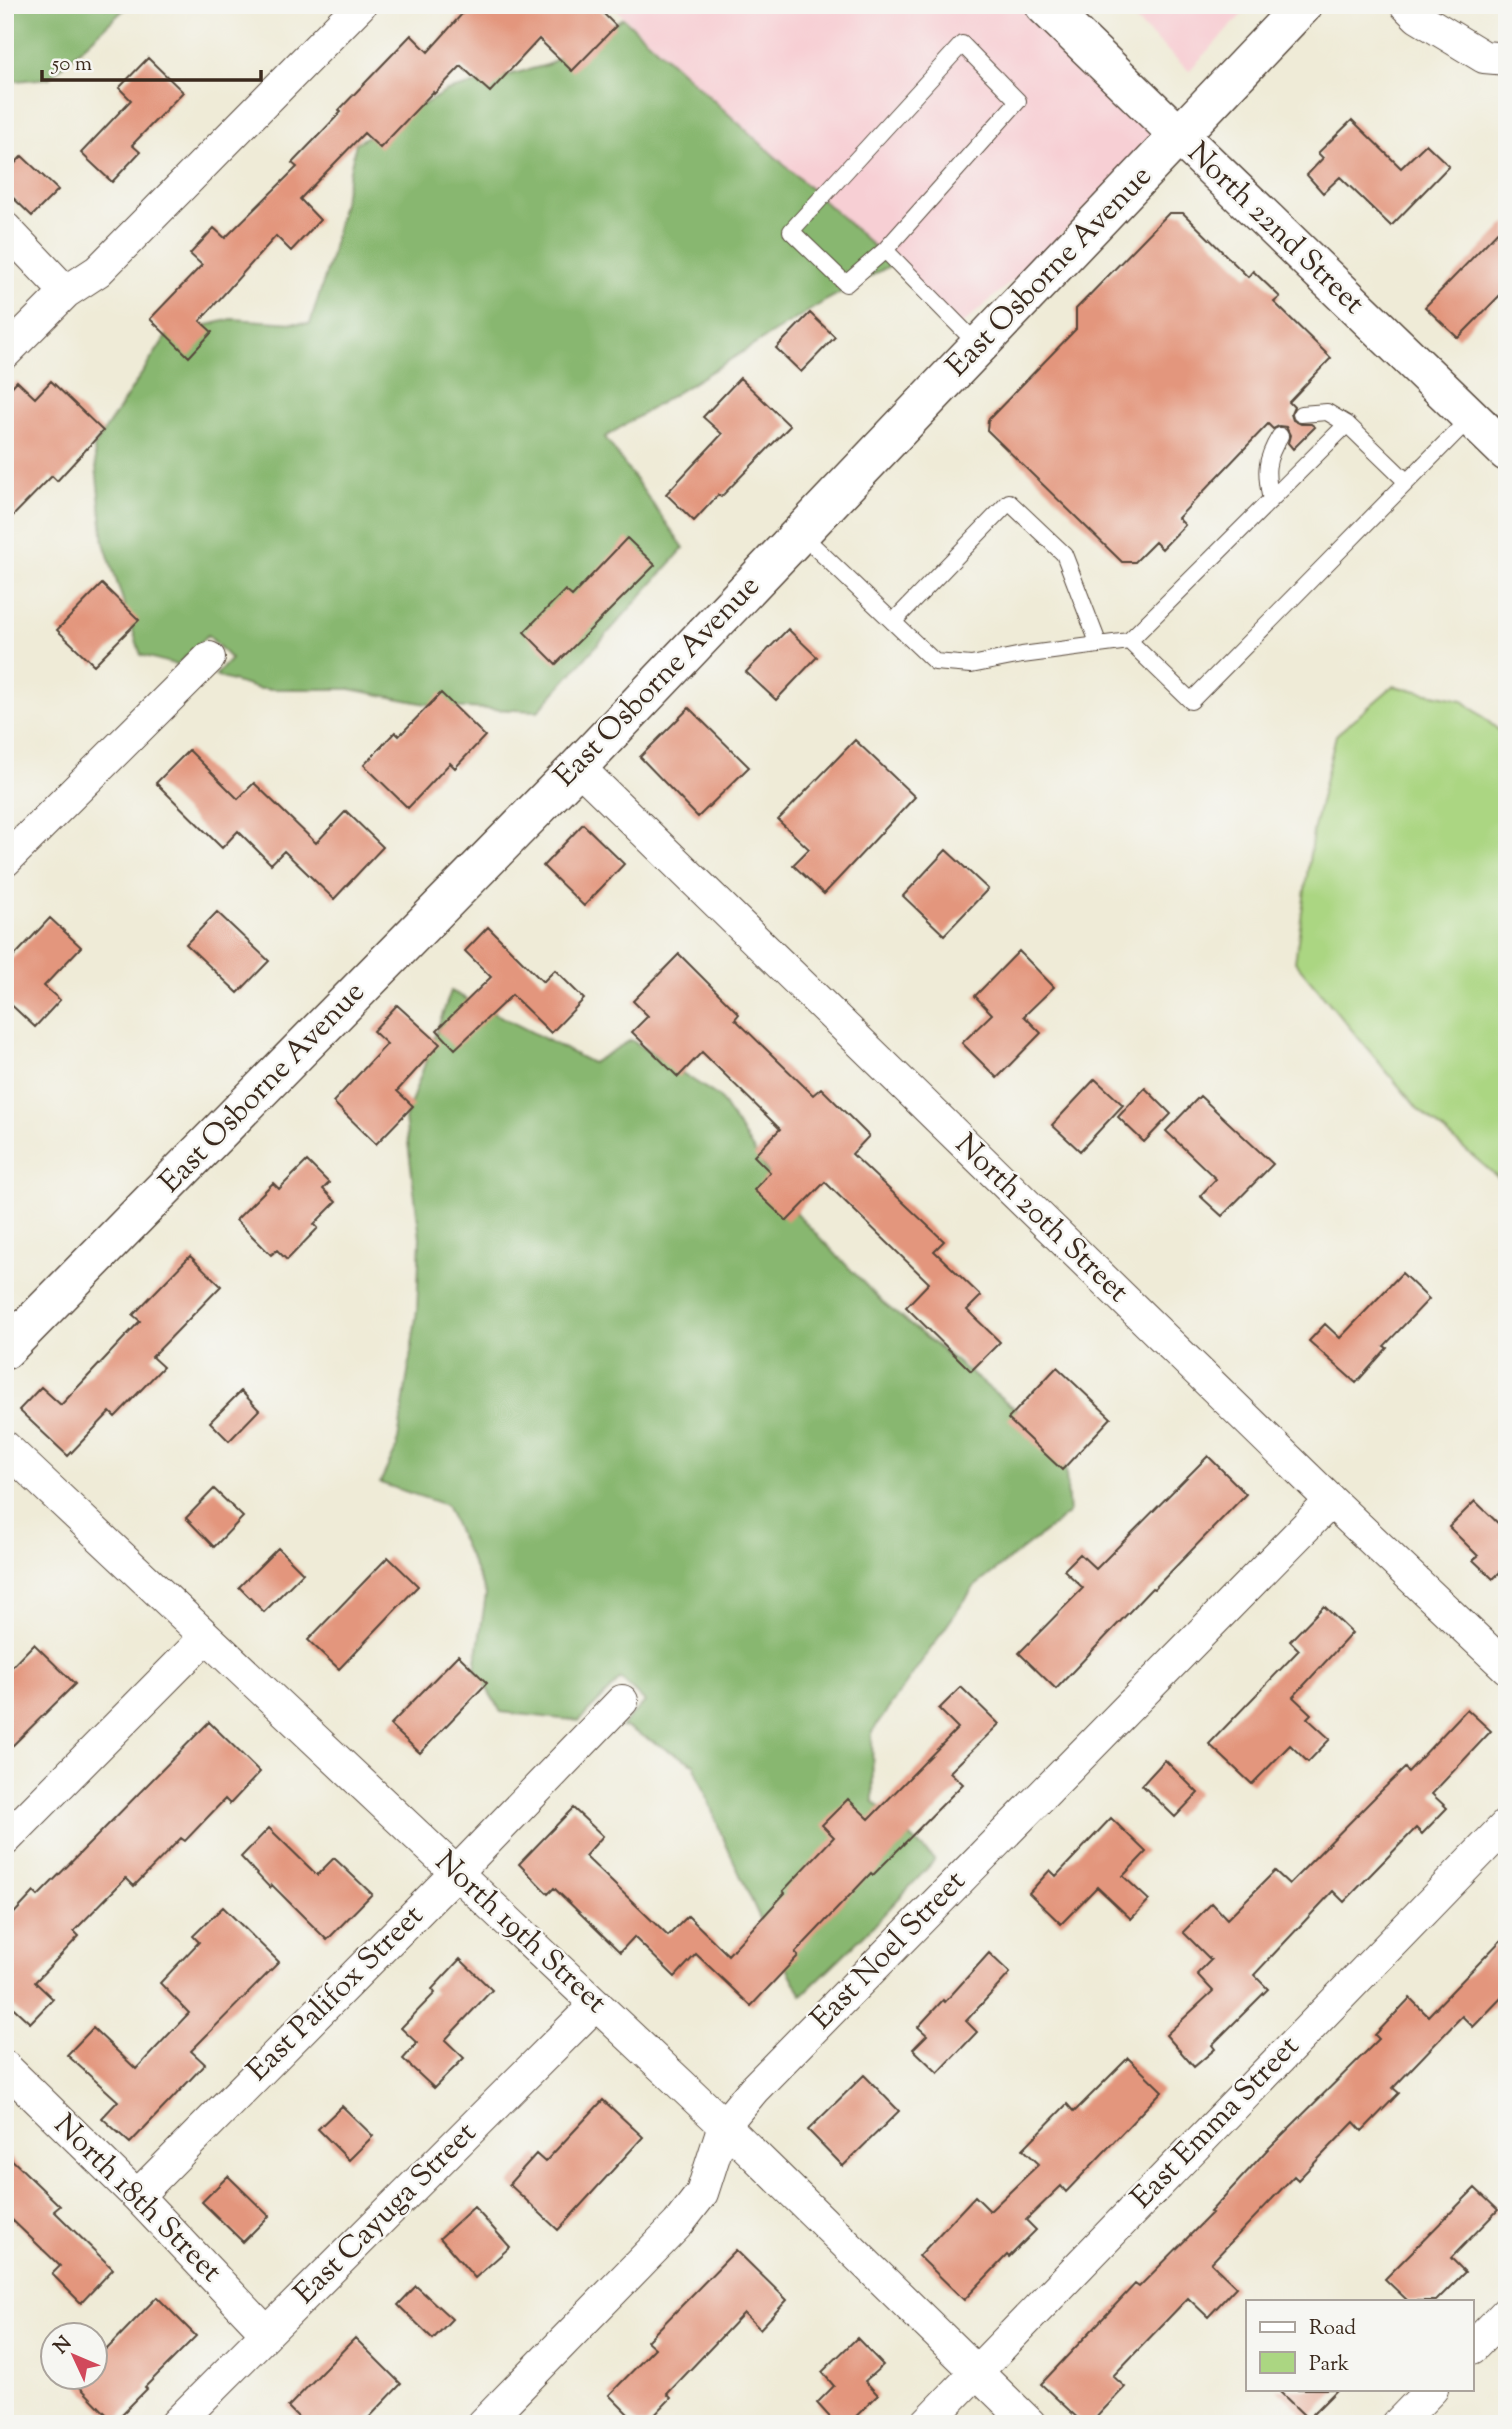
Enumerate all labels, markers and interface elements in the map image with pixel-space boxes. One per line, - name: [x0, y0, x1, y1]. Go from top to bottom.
- scale bar: [42, 38, 261, 82]
- text: 50 m: [51, 50, 92, 80]
- street label: North 22nd Street: [1177, 133, 1373, 325]
- street label: East Osborne Avenue: [937, 157, 1163, 387]
- street label: East Osborne Avenue: [545, 567, 771, 797]
- street label: East Osborne Avenue: [150, 973, 376, 1203]
- street label: North 20th Street: [944, 1125, 1138, 1313]
- street label: North 19th Street: [424, 1842, 616, 2024]
- street label: East Noel Street: [802, 1862, 976, 2040]
- street label: East Palifox Street: [238, 1896, 434, 2092]
- street label: East Emma Street: [1122, 2027, 1310, 2219]
- street label: North 18th Street: [43, 2105, 231, 2293]
- street label: East Cayuga Street: [285, 2113, 487, 2315]
- legend: [1246, 2300, 1474, 2390]
- text: Road: [1309, 2314, 1356, 2344]
- north arrow: [38, 2320, 108, 2390]
- text: N: [49, 2331, 79, 2361]
- text: Park: [1309, 2350, 1350, 2380]

